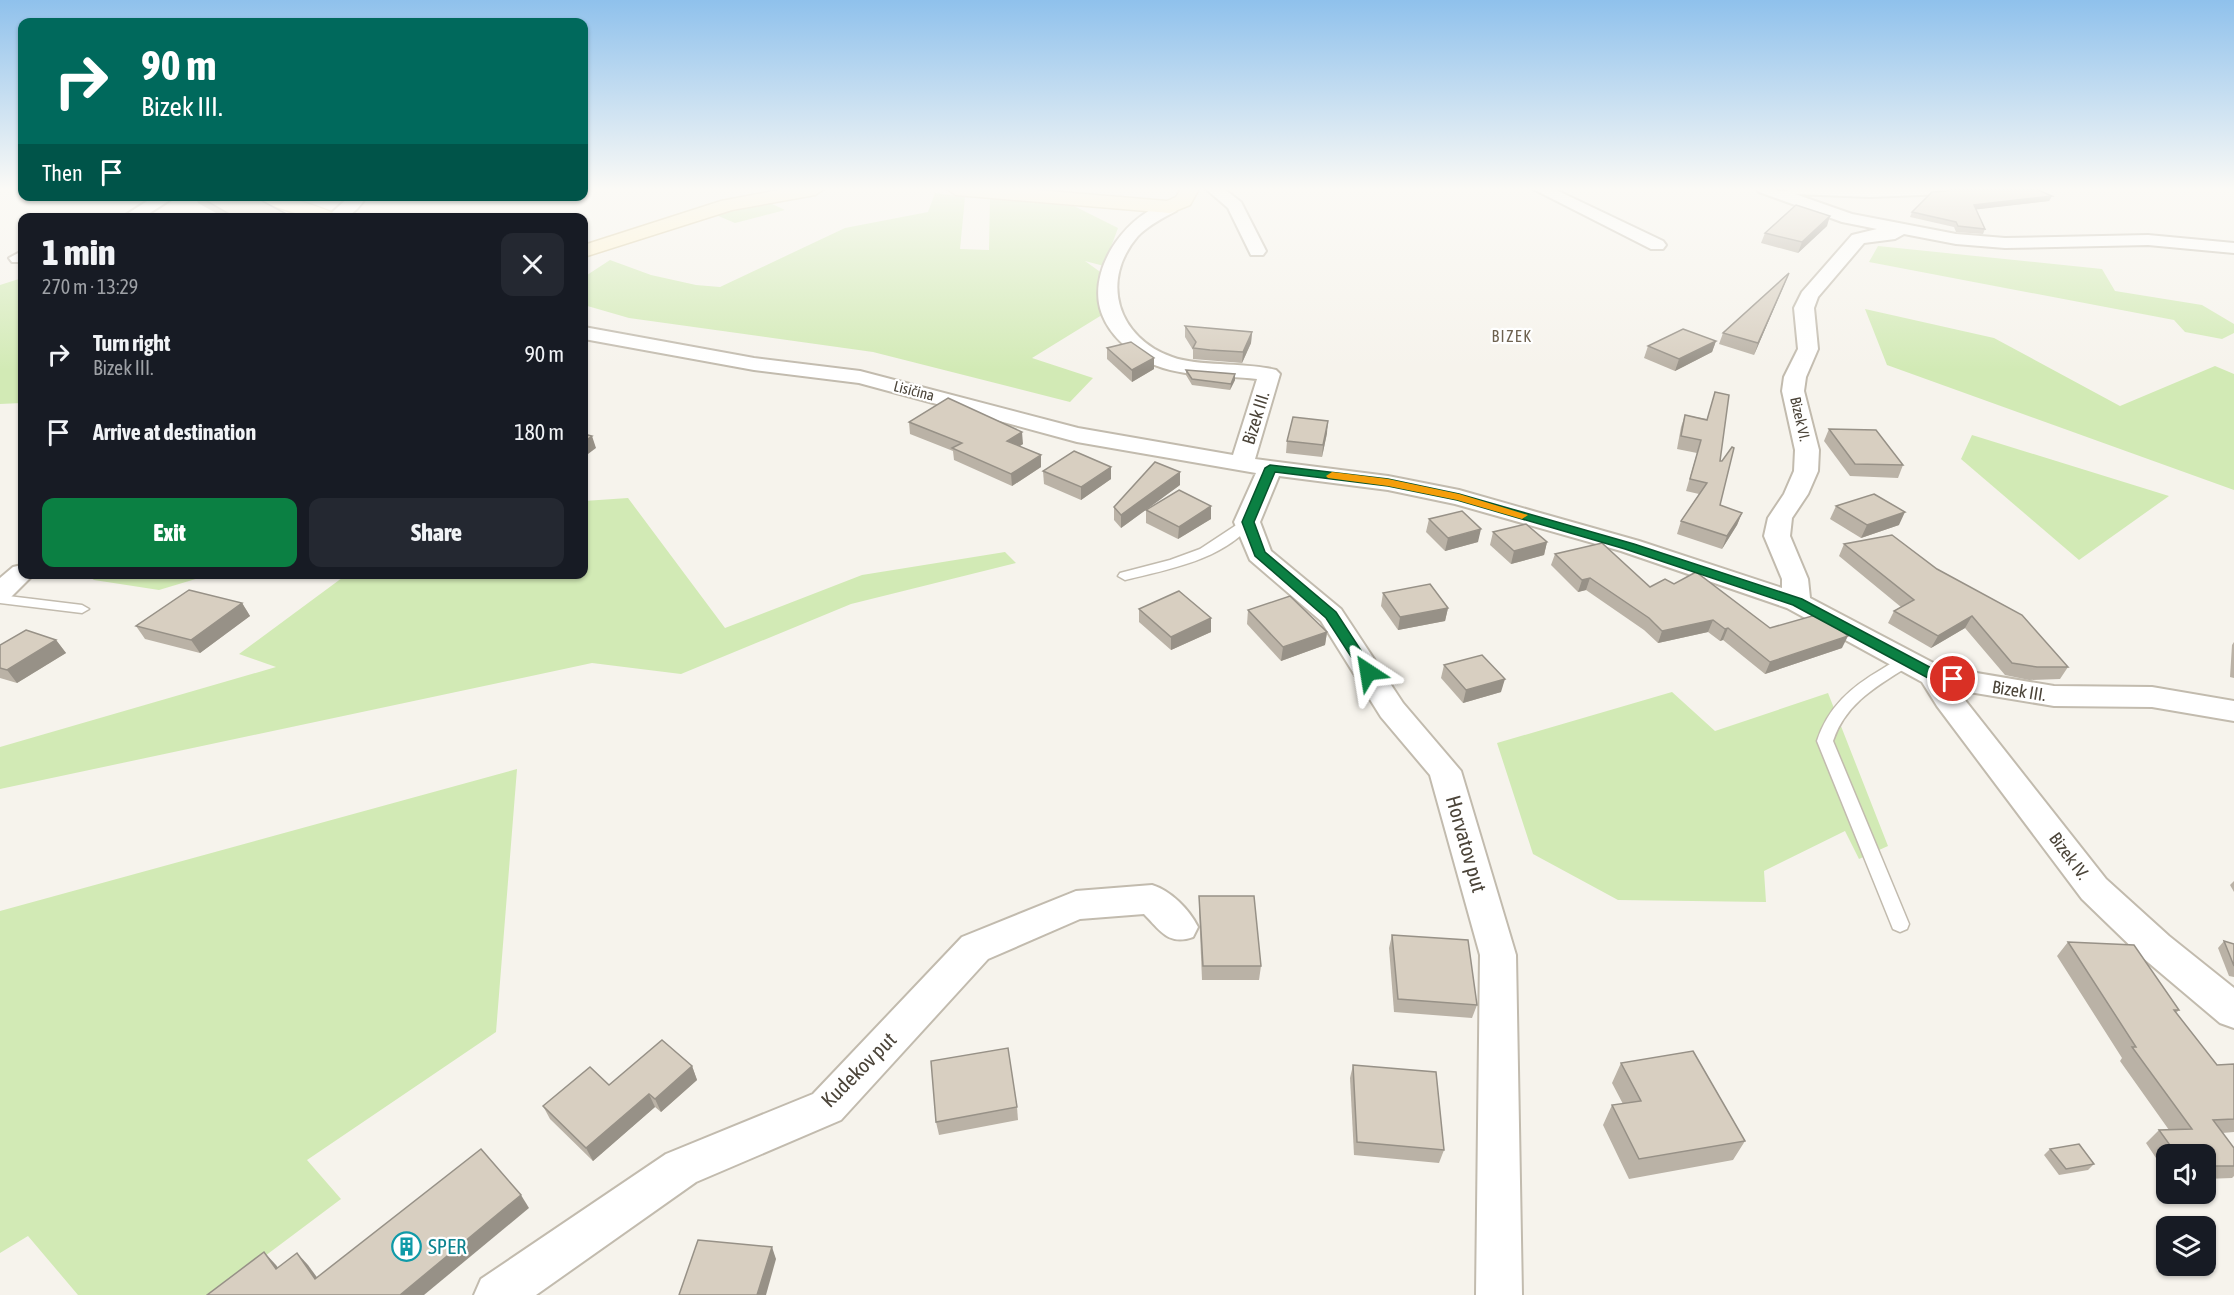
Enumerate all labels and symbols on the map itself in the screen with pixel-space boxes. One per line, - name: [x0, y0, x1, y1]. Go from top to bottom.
- district label: BIZEK: [1491, 327, 1533, 345]
- street label: Lisičina: [892, 377, 936, 404]
- street label: Bizek III.: [1238, 389, 1274, 447]
- street label: Bizek VI.: [1787, 395, 1814, 443]
- position arrow: [1336, 640, 1400, 704]
- pin: [1927, 653, 1978, 704]
- street label: Bizek III.: [1991, 676, 2048, 705]
- street label: Horvatov put: [1442, 793, 1492, 895]
- street label: Bizek IV.: [2045, 828, 2094, 883]
- street label: Kudekov put: [816, 1027, 901, 1112]
- building icon: SPER: [391, 1231, 423, 1263]
- place label: SPER: [428, 1234, 467, 1258]

